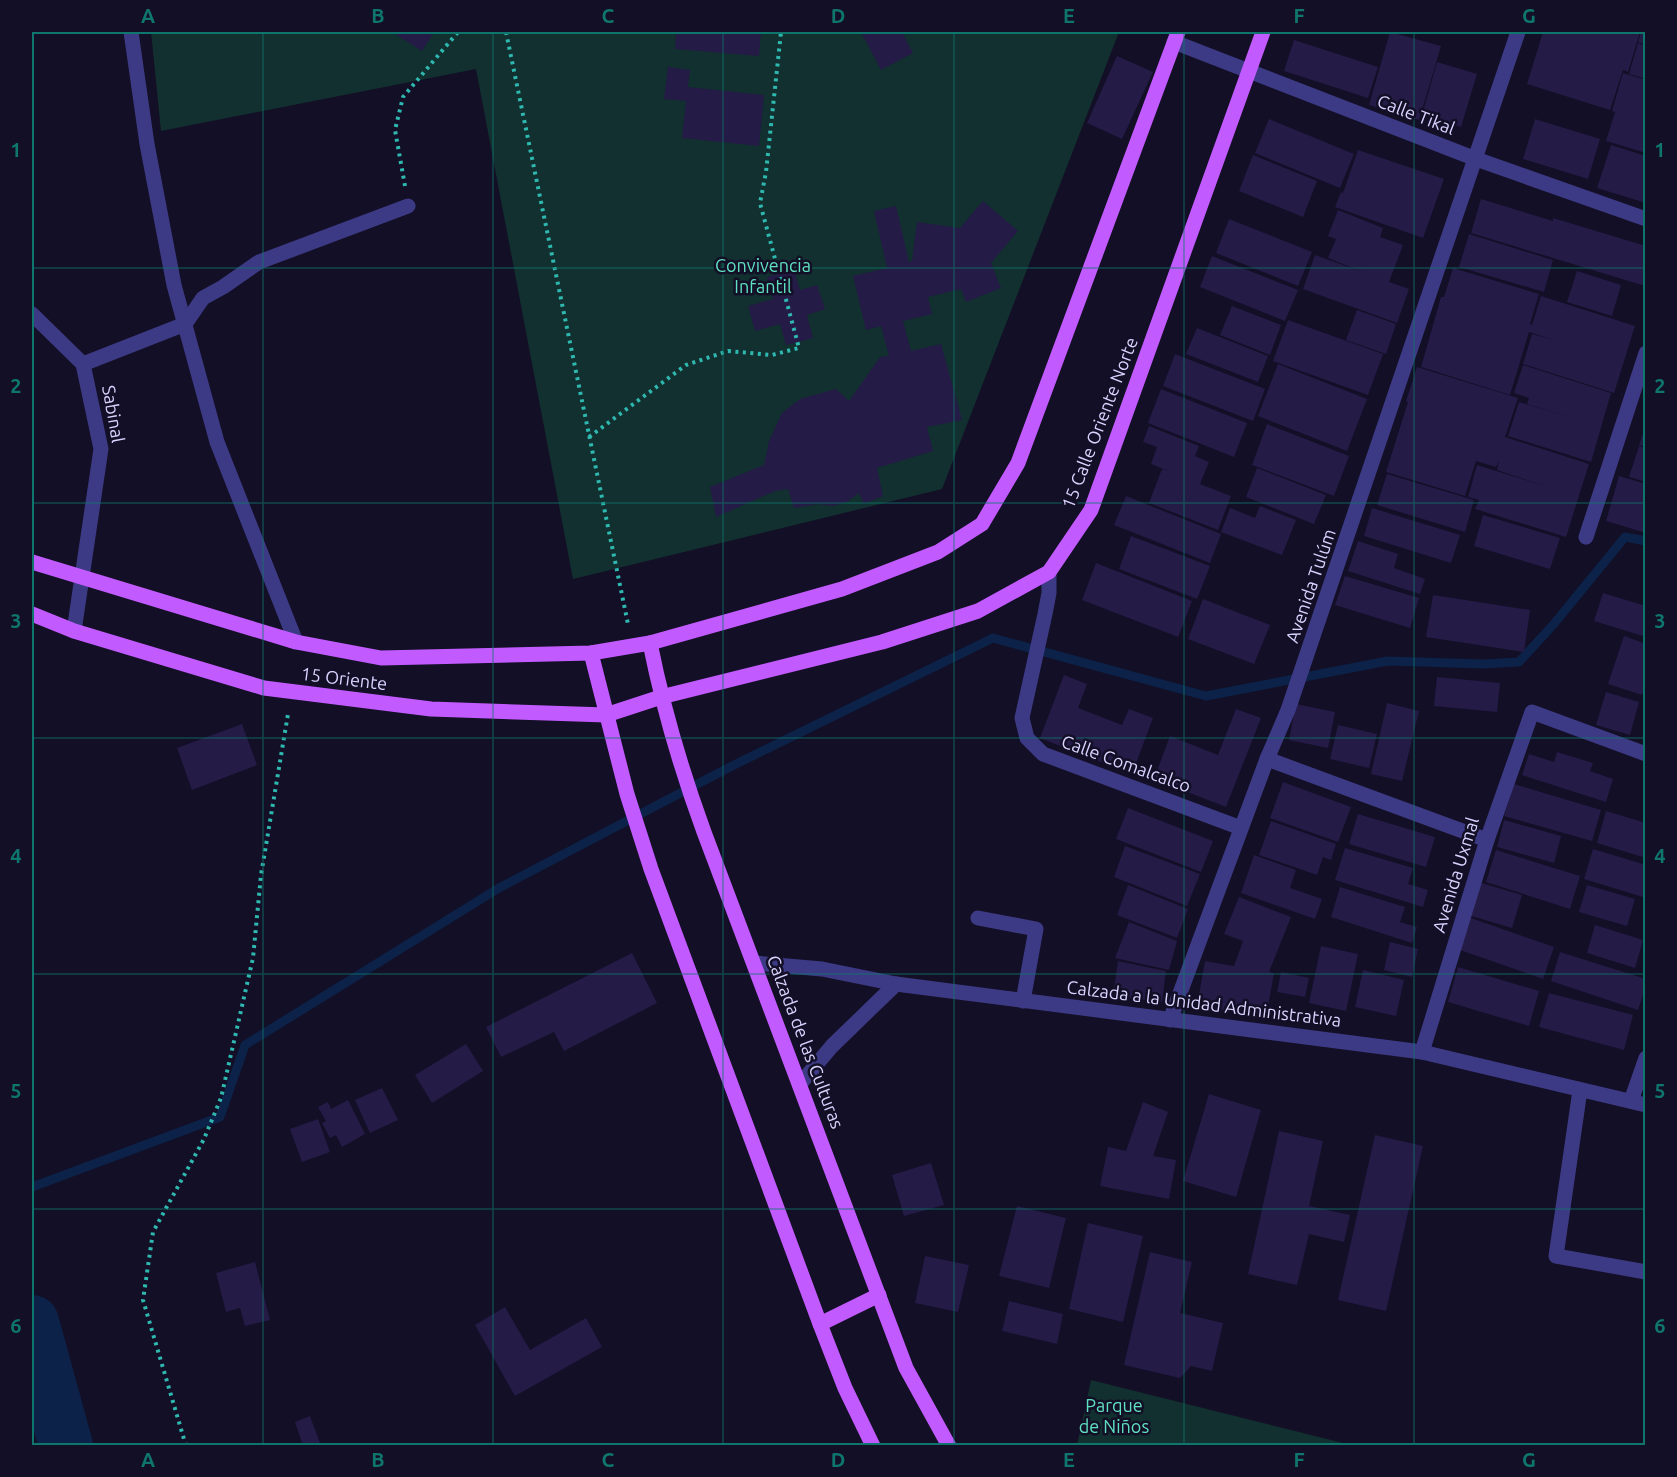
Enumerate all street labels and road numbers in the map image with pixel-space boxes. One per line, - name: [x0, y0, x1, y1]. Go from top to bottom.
- street label: Calle Tikal: [1375, 90, 1458, 138]
- street label: 15 Calle Oriente Norte: [1057, 334, 1141, 511]
- street label: Sabinal: [99, 384, 129, 444]
- street label: Avenida Tulúm: [1281, 526, 1339, 645]
- street label: 15 Oriente: [300, 663, 388, 693]
- street label: Calle Comalcalco: [1059, 730, 1194, 796]
- street label: Avenida Uxmal: [1428, 814, 1482, 935]
- street label: Calzada de las Culturas: [764, 952, 848, 1131]
- street label: Calzada a la Unidad Administrativa: [1066, 976, 1343, 1030]

